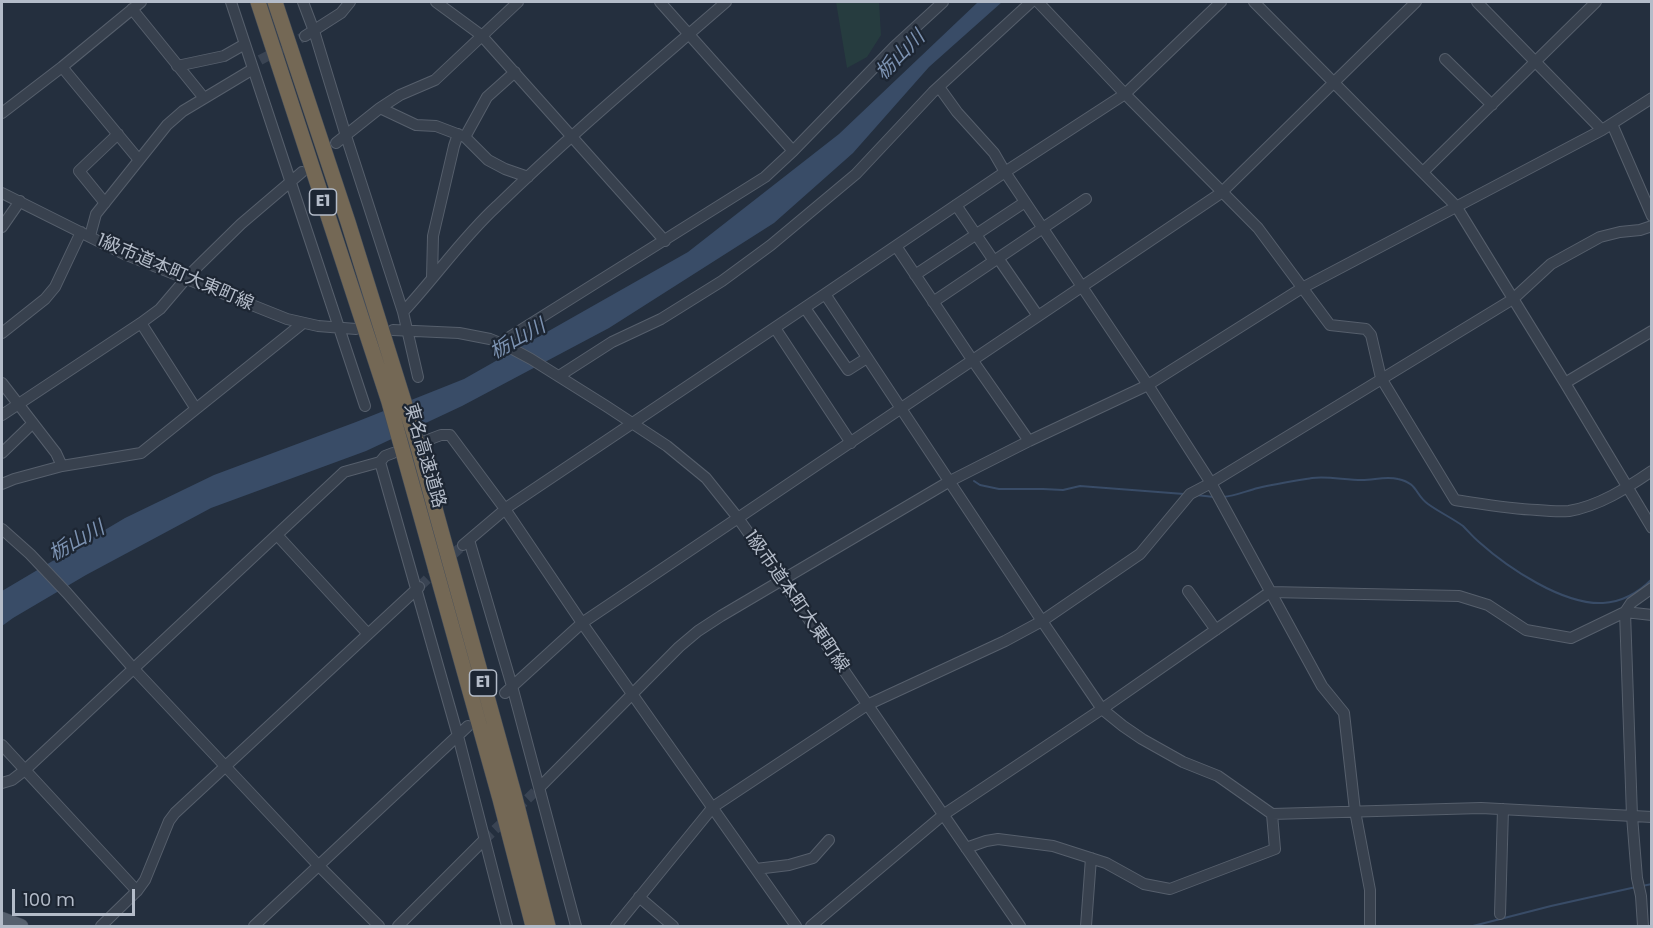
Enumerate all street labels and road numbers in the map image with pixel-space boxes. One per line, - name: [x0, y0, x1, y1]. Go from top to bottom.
- road number: E1: [310, 189, 336, 215]
- street label: 1級市道本町大東町線: [94, 230, 256, 316]
- street label: 東名高速道路: [399, 401, 449, 511]
- street label: 1級市道本町大東町線: [739, 527, 853, 677]
- road number: E1: [470, 670, 496, 696]

